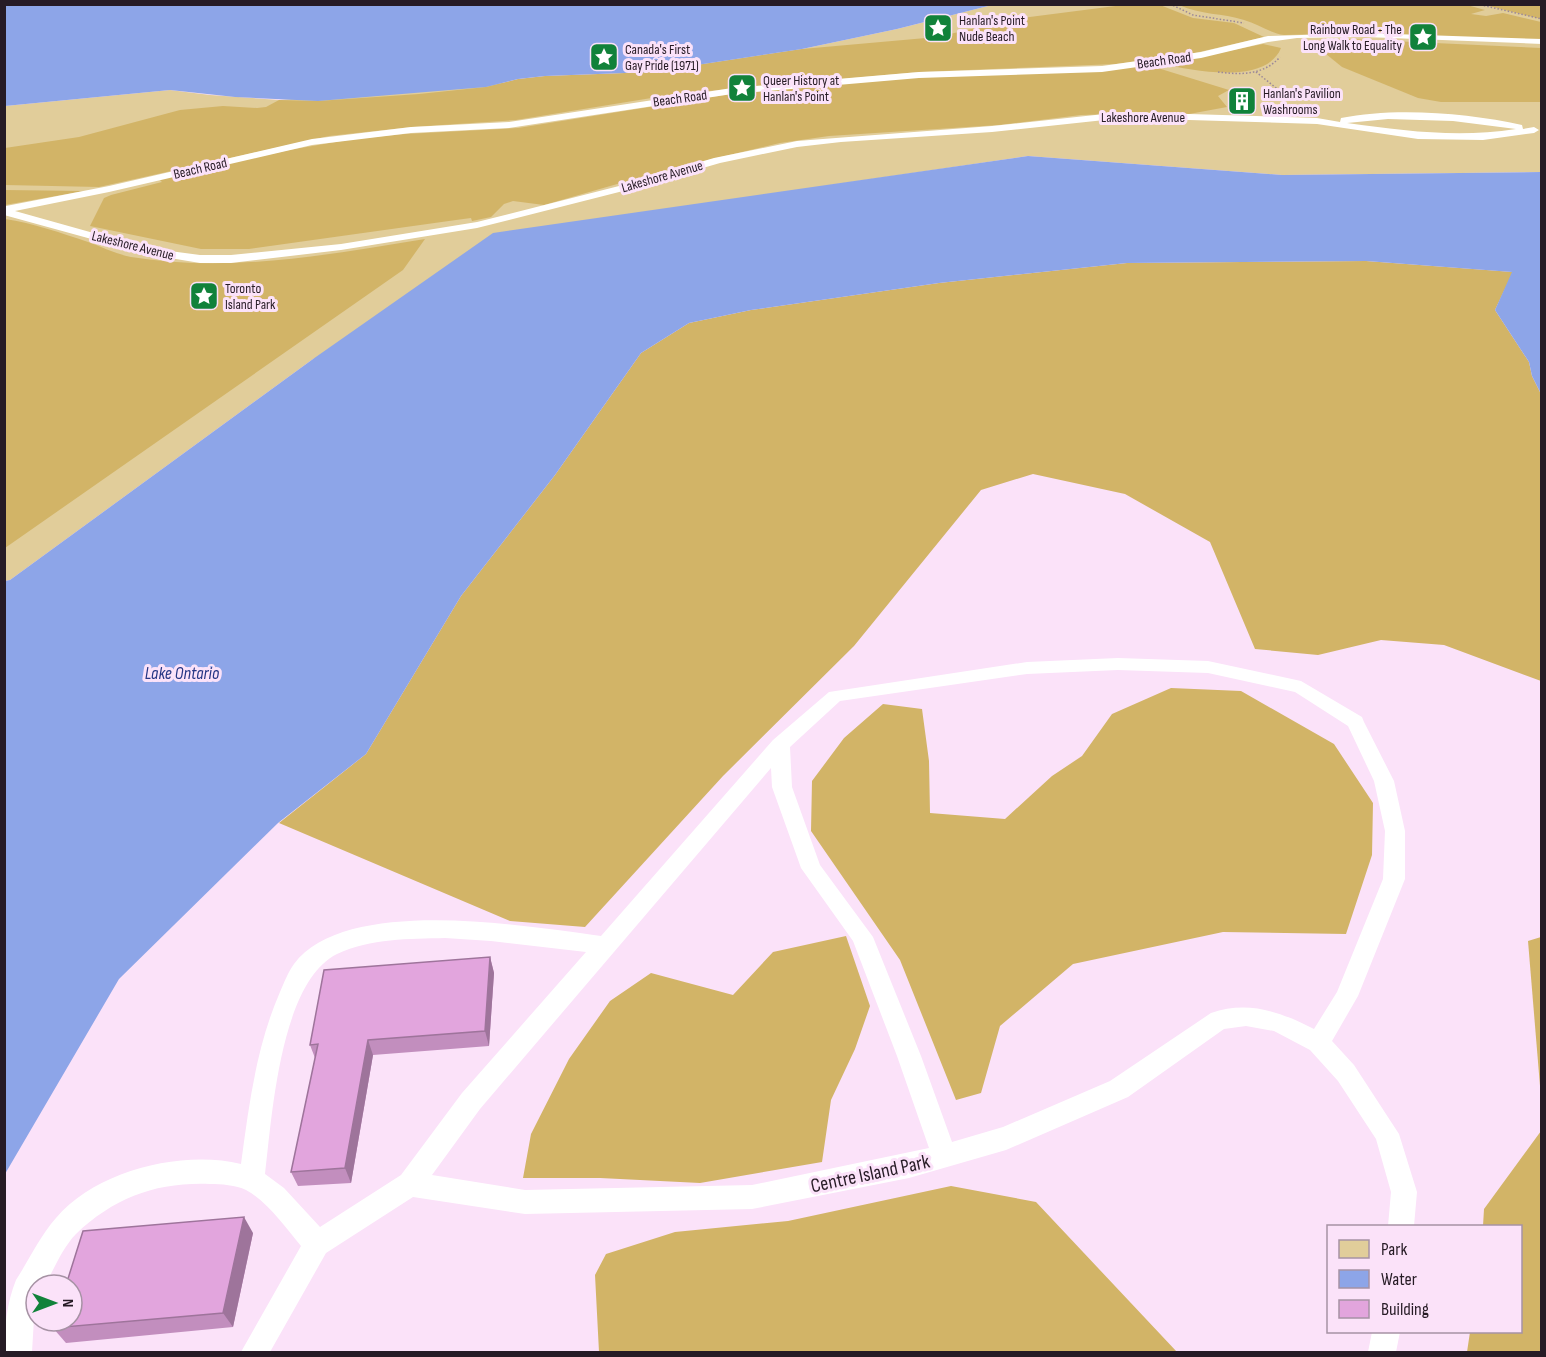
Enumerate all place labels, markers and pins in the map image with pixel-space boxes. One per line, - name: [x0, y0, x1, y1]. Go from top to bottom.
- place icon: Hanlan's Point Nude Beach: [922, 12, 954, 44]
- place label: Hanlan's Point Nude Beach: [959, 12, 1025, 45]
- place label: Rainbow Road - The Long Walk to Equality: [1303, 21, 1403, 54]
- place icon: Rainbow Road - The Long Walk to Equality: [1407, 21, 1439, 53]
- place icon: Canada's First Gay Pride (1971): [588, 41, 620, 73]
- place label: Canada's First Gay Pride (1971): [625, 41, 699, 74]
- place icon: Queer History at Hanlan's Point: [726, 72, 758, 104]
- place label: Queer History at Hanlan's Point: [763, 72, 839, 105]
- building icon: Hanlan's Pavilion Washrooms: [1226, 85, 1258, 117]
- place label: Hanlan's Pavilion Washrooms: [1263, 85, 1341, 118]
- place icon: Toronto Island Park: [188, 280, 220, 312]
- place label: Toronto Island Park: [225, 280, 276, 313]

